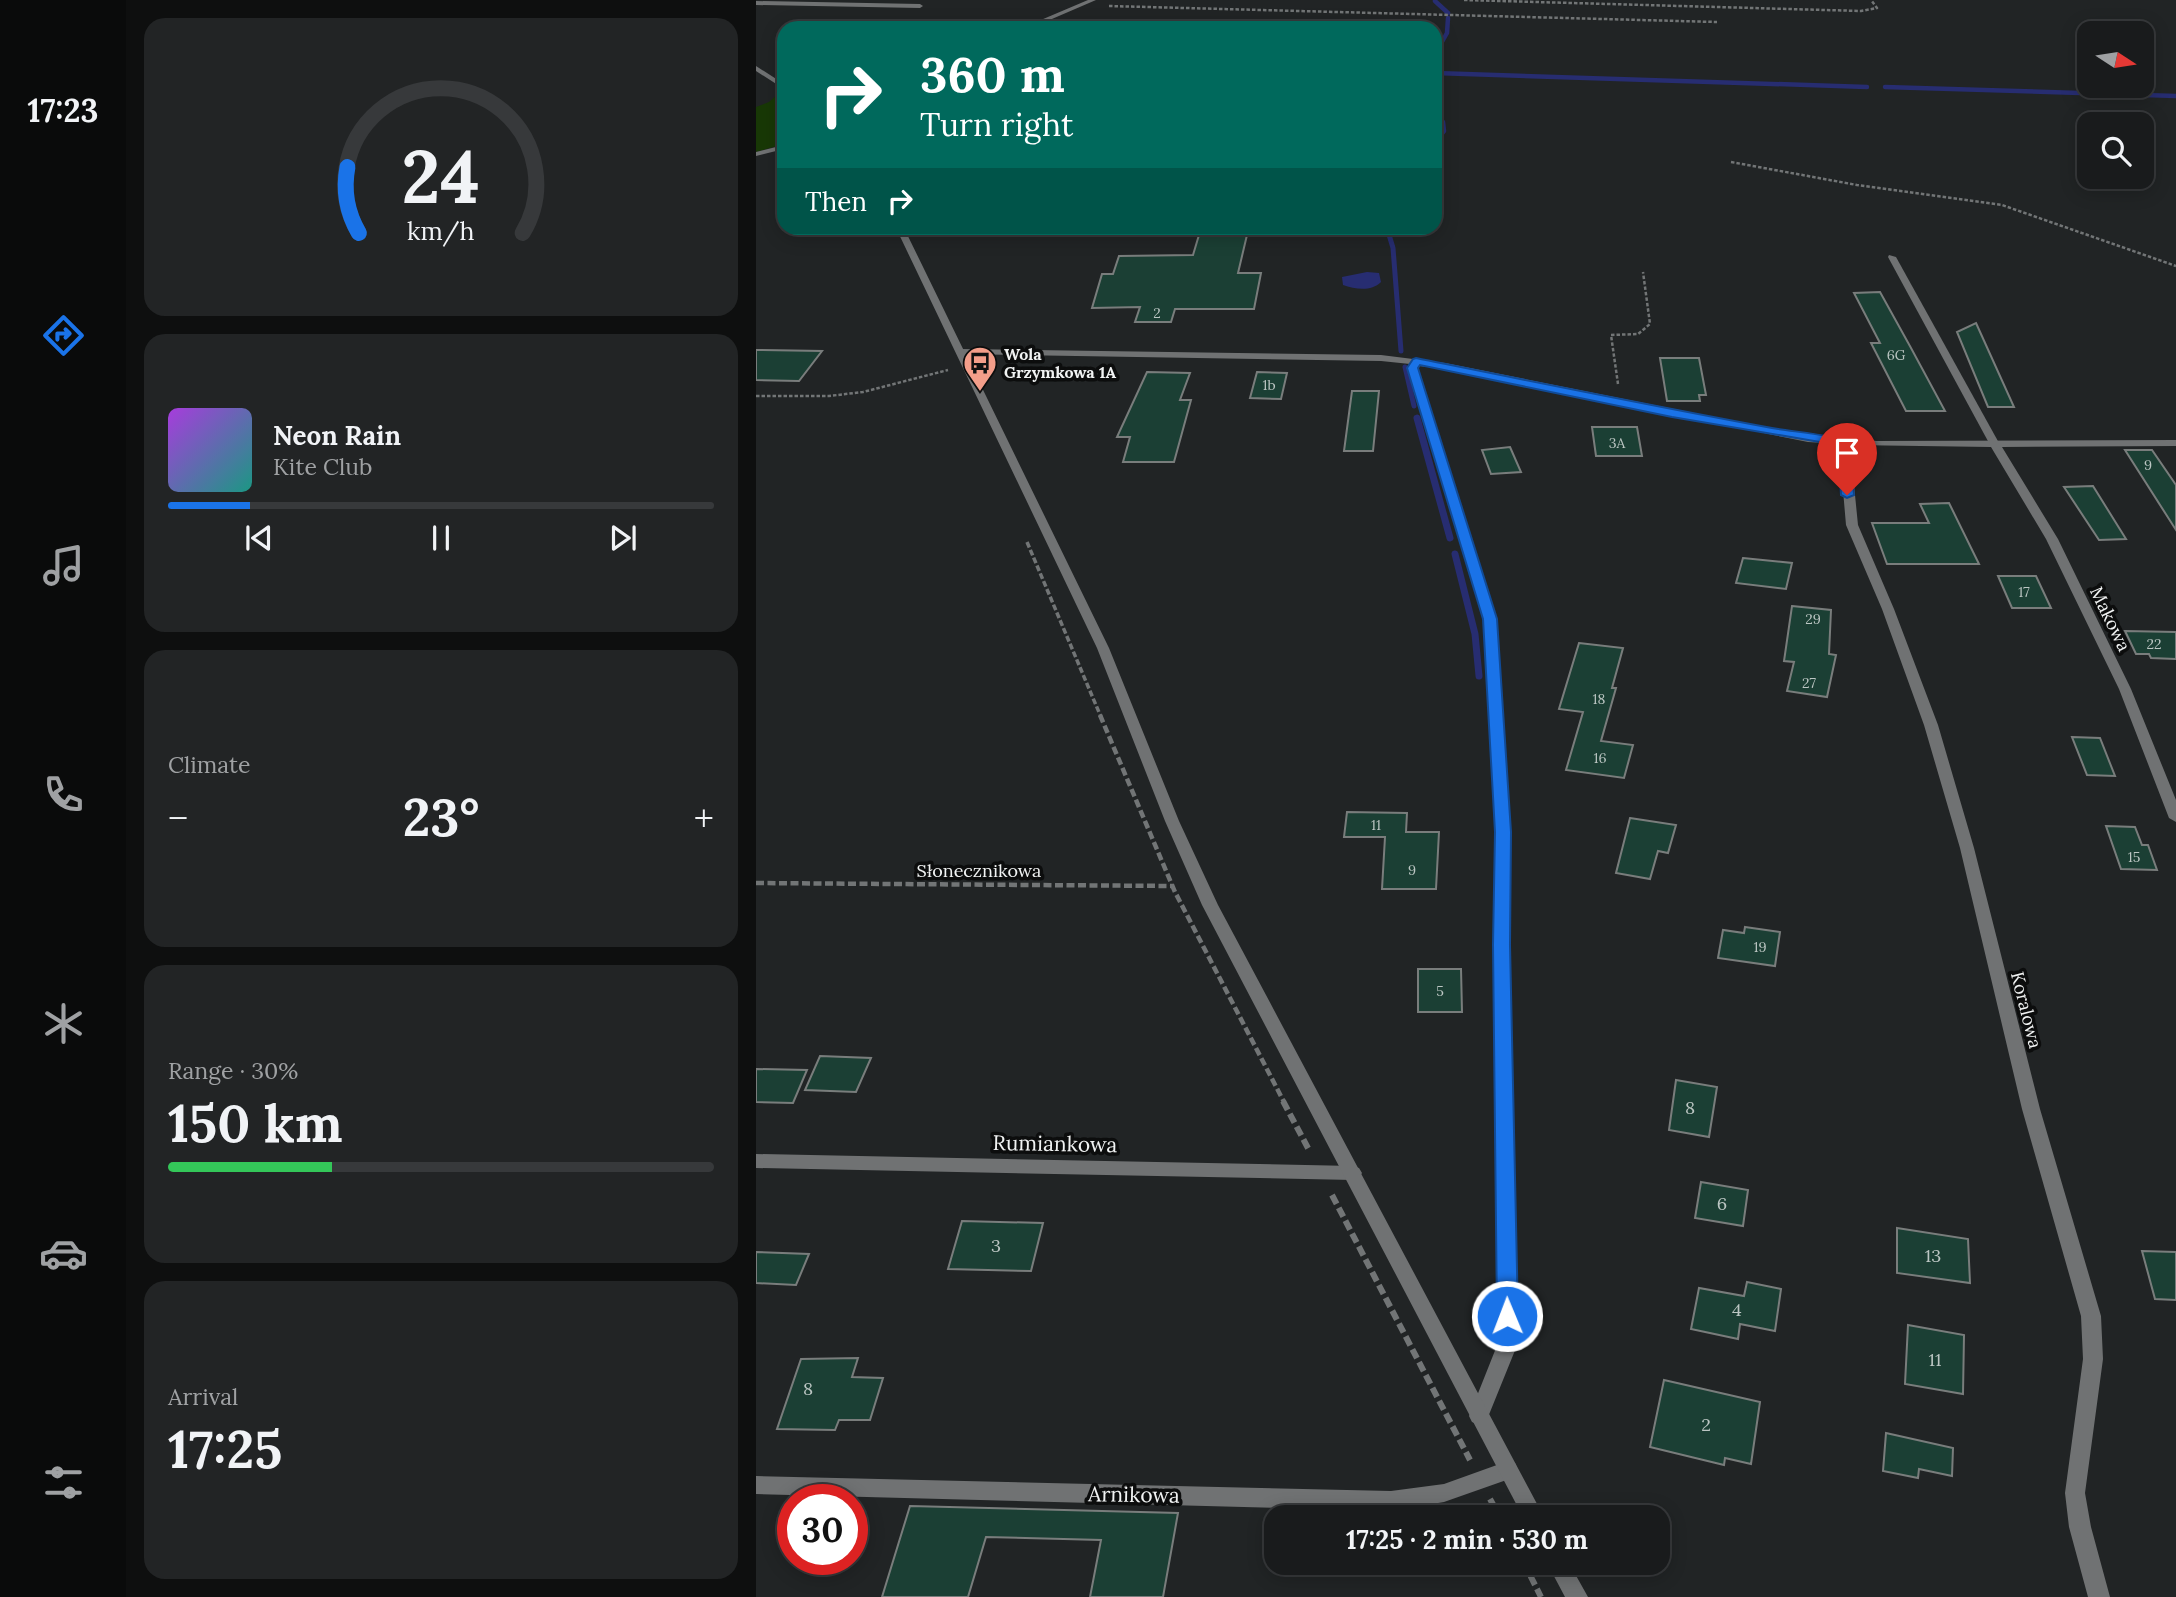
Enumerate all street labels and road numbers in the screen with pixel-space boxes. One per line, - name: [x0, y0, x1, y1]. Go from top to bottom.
- street label: Makowa: [2085, 583, 2136, 655]
- street label: Słonecznikowa: [917, 859, 1041, 882]
- street label: Koralowa: [2006, 969, 2047, 1051]
- street label: Rumiankowa: [992, 1129, 1118, 1158]
- street label: Arnikowa: [1087, 1480, 1180, 1509]

